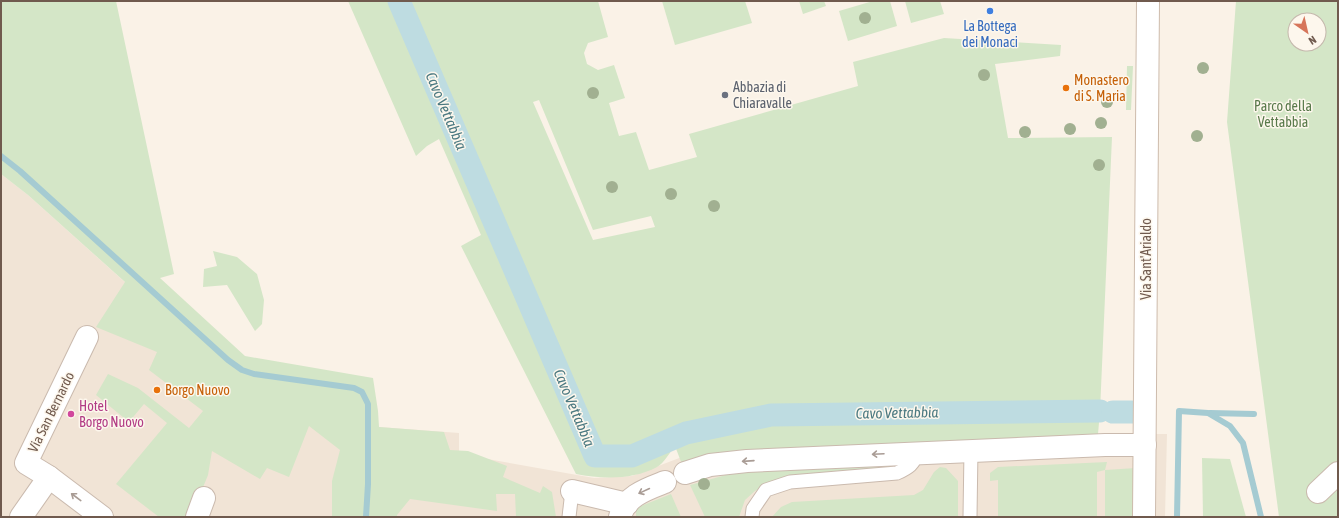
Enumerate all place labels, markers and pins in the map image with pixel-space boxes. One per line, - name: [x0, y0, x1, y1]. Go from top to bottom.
- marker: La Bottega dei Monaci: [985, 6, 995, 16]
- place label: La Bottega dei Monaci: [962, 18, 1018, 50]
- place label: Monastero di S. Maria: [1074, 72, 1129, 104]
- place label: Abbazia di Chiaravalle: [733, 79, 792, 111]
- marker: Monastero di S. Maria: [1061, 83, 1071, 93]
- marker: Abbazia di Chiaravalle: [720, 90, 730, 100]
- place label: Borgo Nuovo: [165, 382, 230, 398]
- marker: Borgo Nuovo: [152, 385, 162, 395]
- place label: Hotel Borgo Nuovo: [79, 398, 144, 430]
- marker: Hotel Borgo Nuovo: [66, 409, 76, 419]

